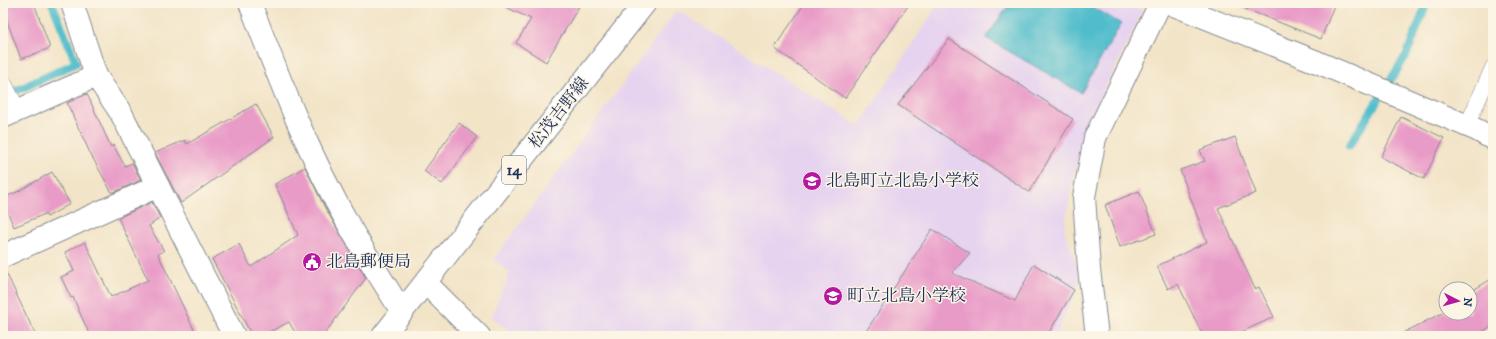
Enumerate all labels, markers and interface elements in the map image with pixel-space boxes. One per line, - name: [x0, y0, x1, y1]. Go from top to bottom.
- street label: 松茂吉野線: [524, 73, 594, 153]
- road number: 14: [502, 156, 526, 184]
- school or university icon: 北島町立北島小学校: [801, 170, 823, 192]
- place label: 北島町立北島小学校: [826, 170, 979, 192]
- public building icon: 北島郵便局: [301, 251, 323, 273]
- place label: 北島郵便局: [326, 251, 411, 273]
- north arrow: [1438, 281, 1478, 321]
- school or university icon: 町立北島小学校: [822, 285, 844, 307]
- place label: 町立北島小学校: [847, 285, 966, 307]
- text: N: [1460, 297, 1474, 307]

